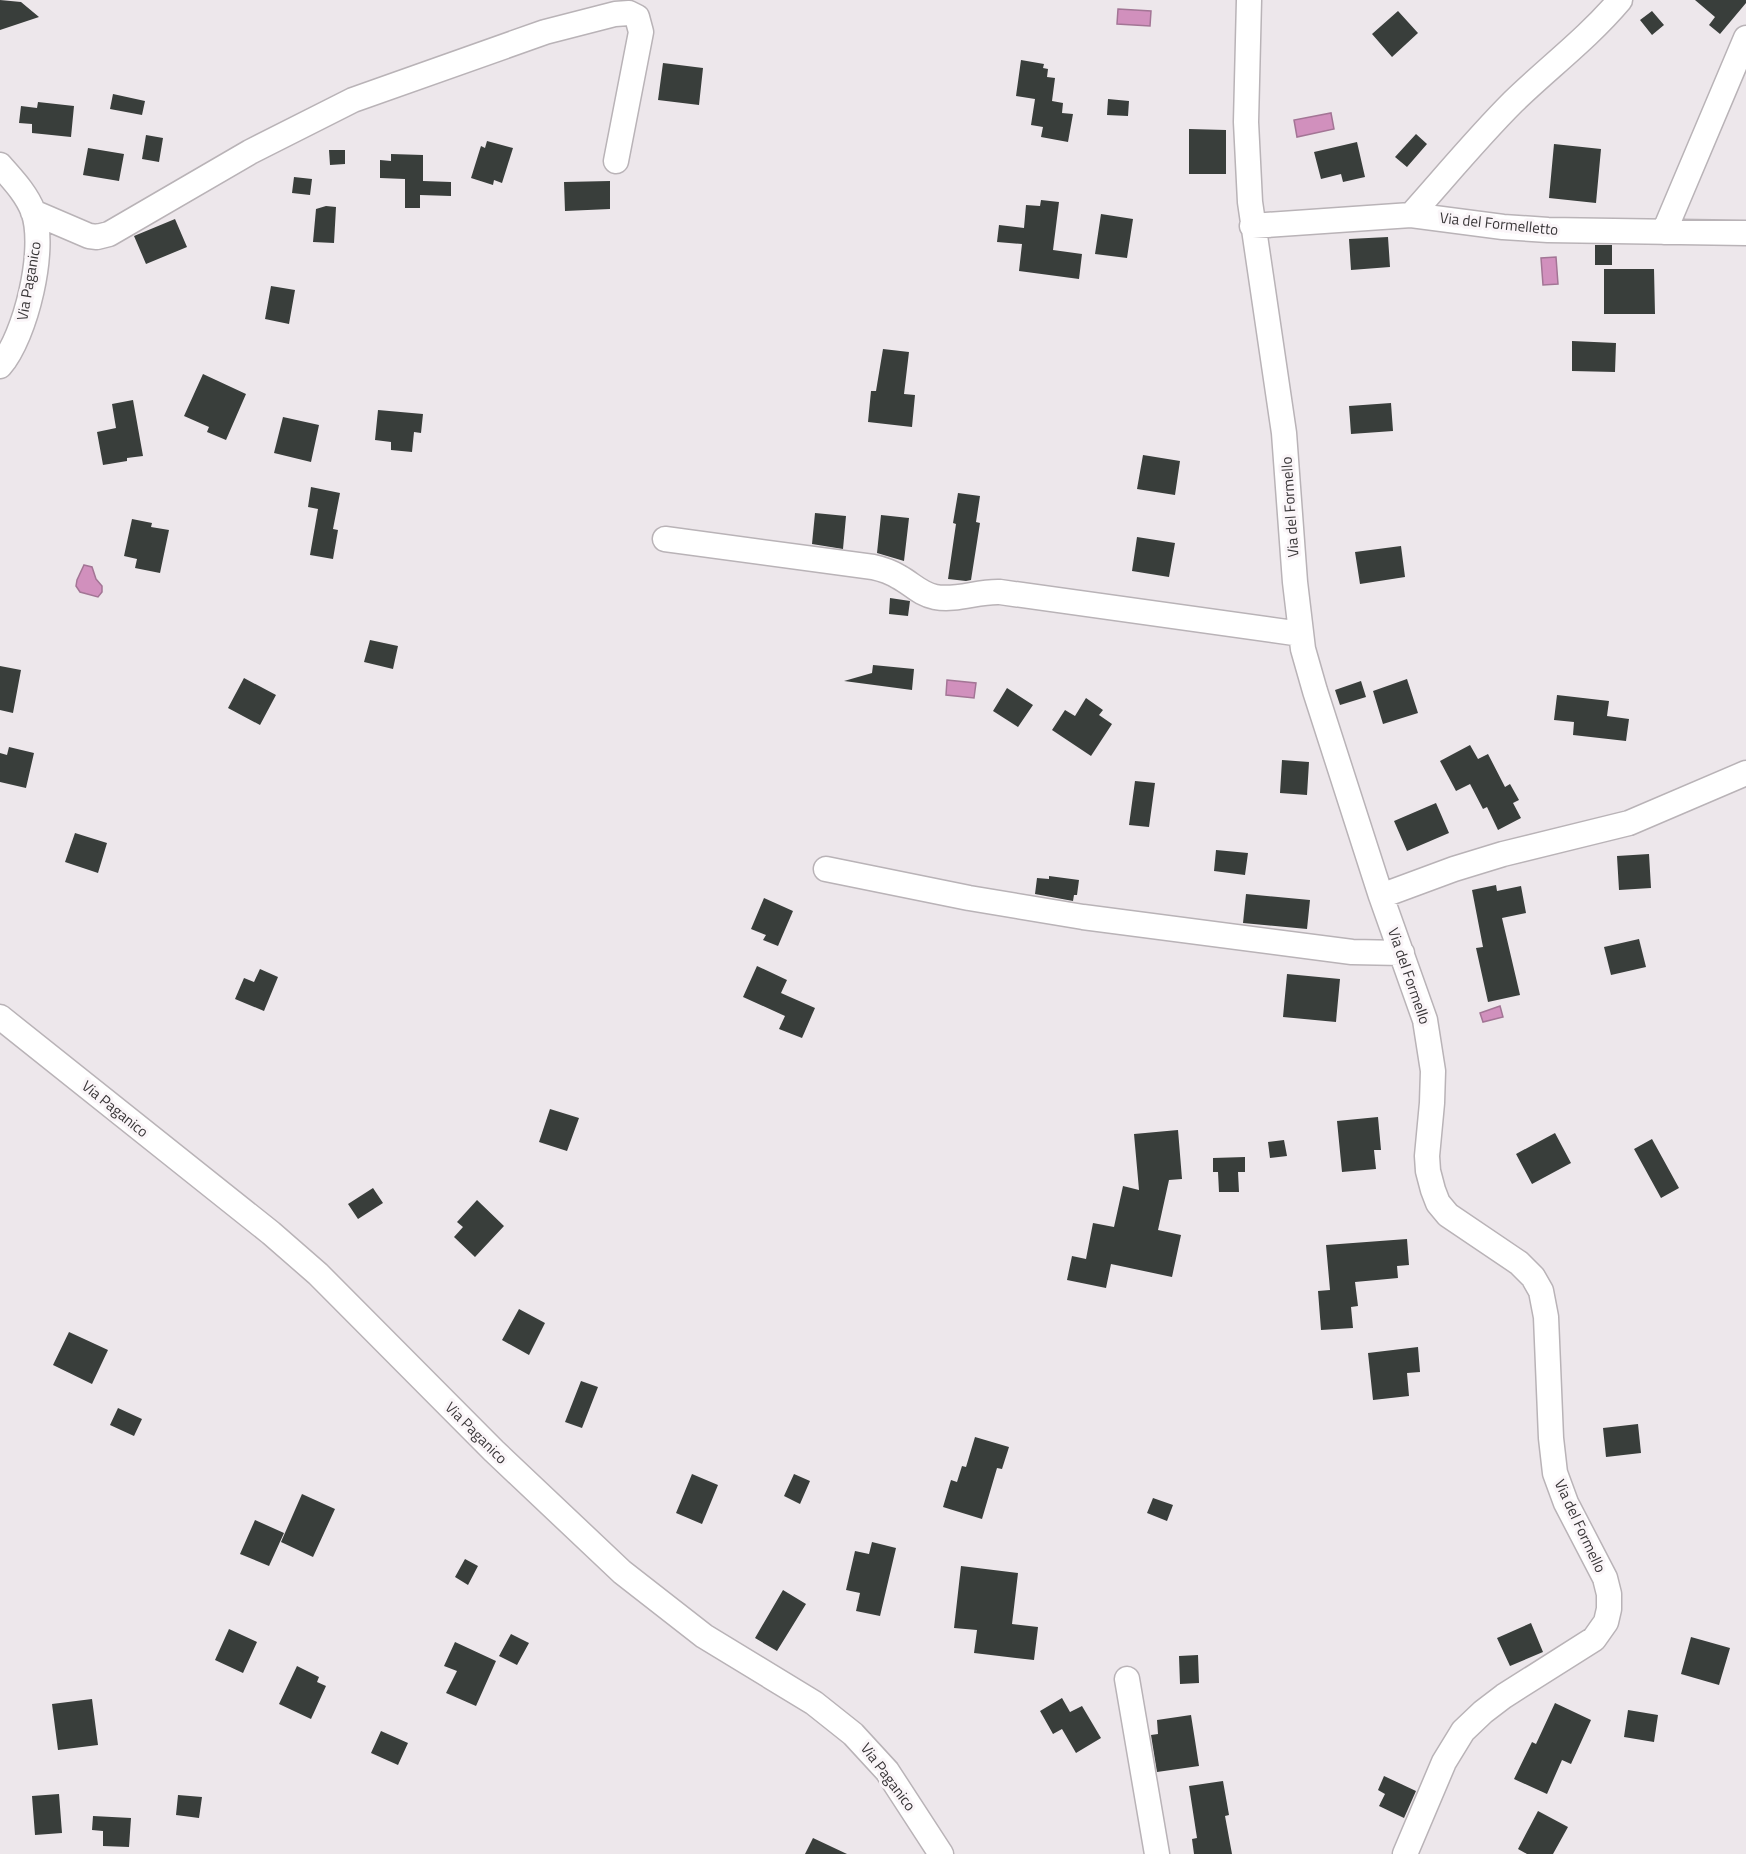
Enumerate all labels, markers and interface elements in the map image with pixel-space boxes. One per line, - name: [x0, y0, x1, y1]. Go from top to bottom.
- street label: Via del Formelletto: [1439, 206, 1559, 241]
- street label: Via Paganico: [10, 239, 47, 322]
- street label: Via del Formello: [1275, 456, 1304, 558]
- street label: Via del Formello: [1382, 924, 1437, 1027]
- street label: Via Paganico: [77, 1074, 154, 1143]
- street label: Via Paganico: [440, 1396, 513, 1469]
- street label: Via del Formello: [1549, 1475, 1612, 1576]
- street label: Via Paganico: [855, 1738, 922, 1816]

